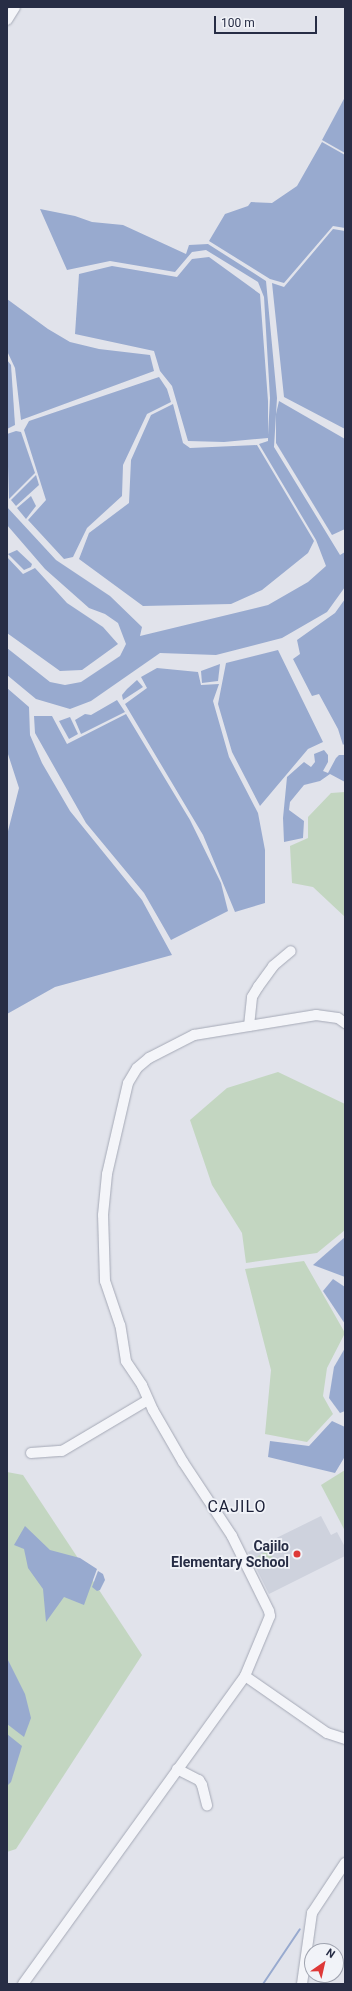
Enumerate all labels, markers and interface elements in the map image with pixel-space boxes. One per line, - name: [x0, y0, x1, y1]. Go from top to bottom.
- scale bar: [216, 8, 319, 34]
- text: 100 m: [221, 16, 255, 30]
- district label: CAJILO: [207, 1497, 267, 1517]
- place label: Cajilo Elementary School: [171, 1538, 289, 1570]
- marker: Cajilo Elementary School: [292, 1549, 302, 1559]
- north arrow: [304, 1943, 344, 1983]
- text: N: [324, 1946, 337, 1961]

